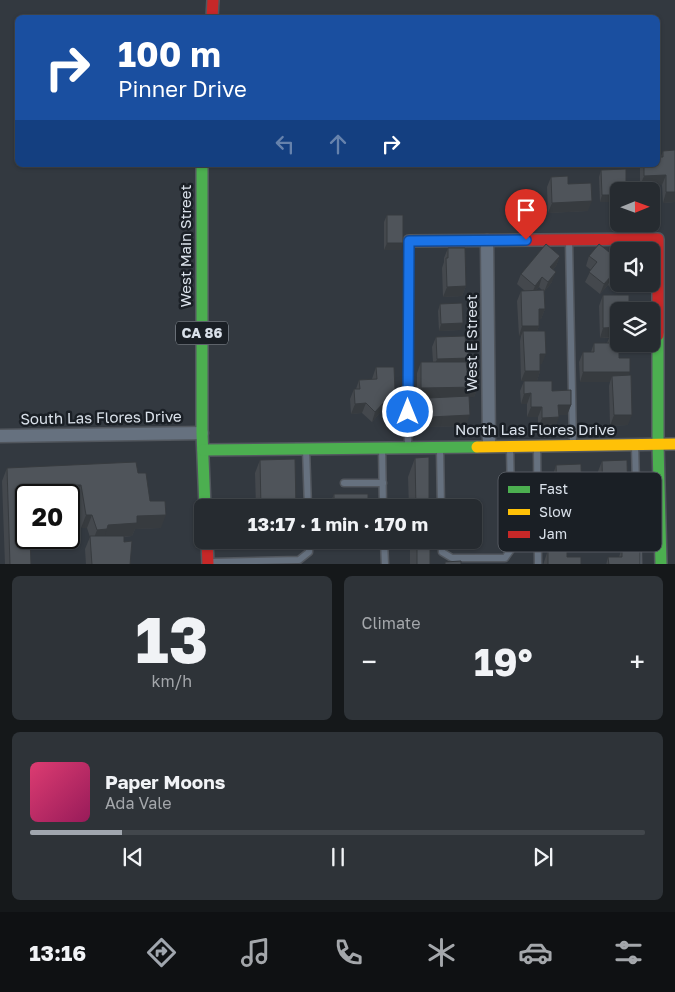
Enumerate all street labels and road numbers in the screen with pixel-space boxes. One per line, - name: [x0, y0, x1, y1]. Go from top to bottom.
- street label: West Main Street: [176, 185, 194, 307]
- street label: West E Street: [462, 294, 480, 392]
- road number: CA 86: [176, 322, 228, 344]
- street label: South Las Flores Drive: [20, 407, 182, 427]
- street label: North Las Flores Drive: [455, 420, 615, 438]

